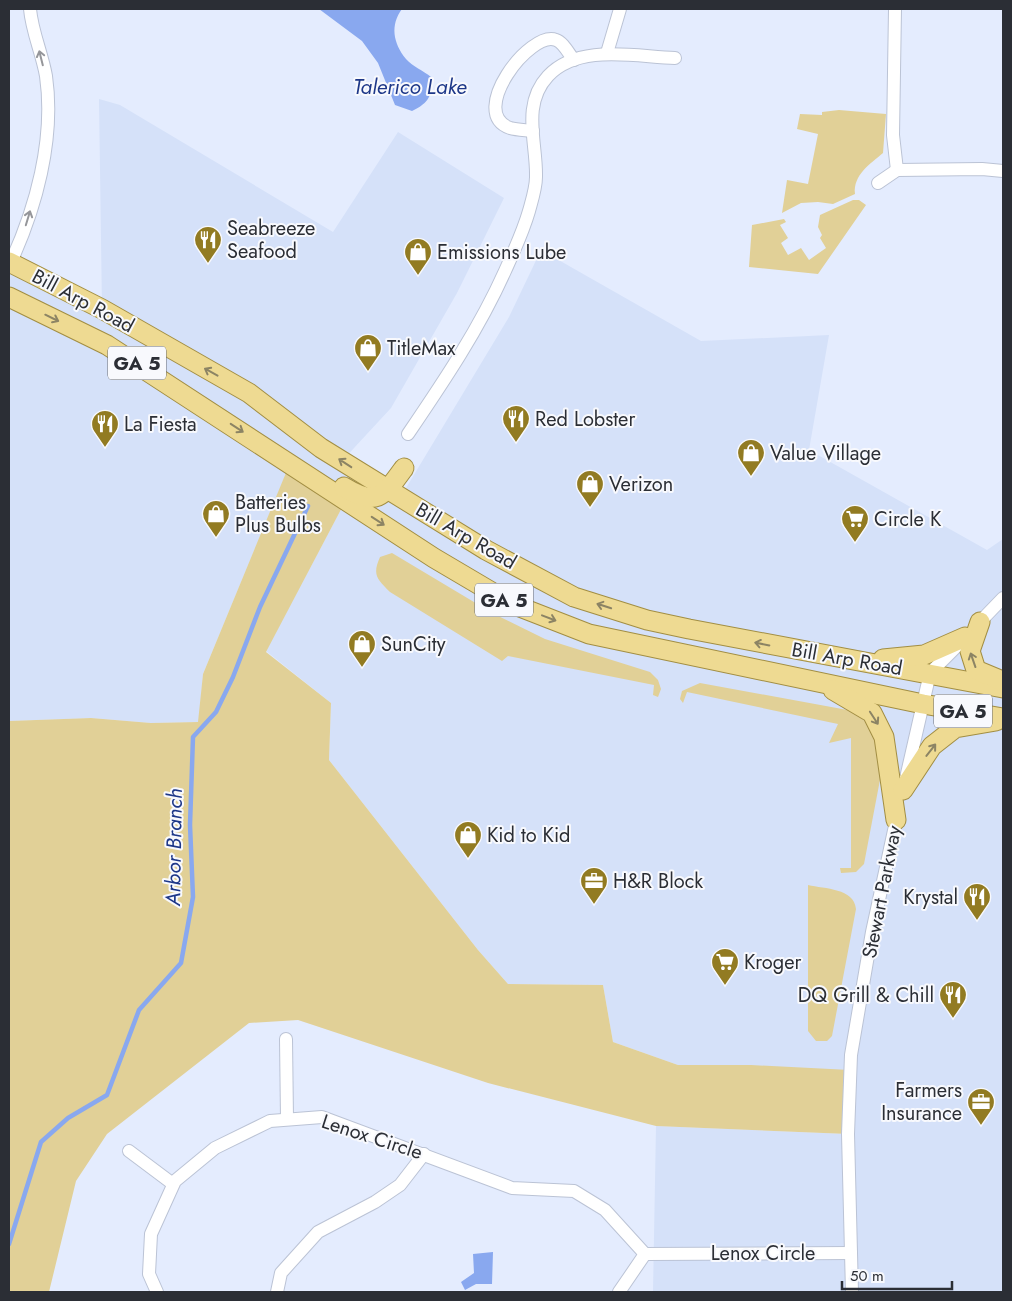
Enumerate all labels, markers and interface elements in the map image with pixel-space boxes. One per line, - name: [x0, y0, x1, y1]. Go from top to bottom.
- one-way arrow: [36, 51, 45, 67]
- water label: Talerico Lake: [353, 72, 467, 102]
- one-way arrow: [24, 210, 33, 226]
- place label: Seabreeze Seafood: [227, 214, 315, 266]
- restaurant icon: Seabreeze Seafood: [193, 225, 223, 264]
- shop icon: Emissions Lube: [403, 237, 433, 276]
- place label: Emissions Lube: [437, 238, 566, 267]
- street label: Bill Arp Road: [27, 262, 139, 340]
- one-way arrow: [45, 313, 60, 323]
- shop icon: TitleMax: [353, 333, 383, 372]
- place label: TitleMax: [387, 334, 456, 363]
- road number: GA 5: [108, 346, 166, 379]
- one-way arrow: [203, 367, 218, 377]
- restaurant icon: Red Lobster: [501, 404, 531, 443]
- place label: Red Lobster: [535, 405, 635, 434]
- restaurant icon: La Fiesta: [90, 409, 120, 448]
- place label: La Fiesta: [124, 410, 197, 439]
- one-way arrow: [230, 423, 244, 433]
- shop icon: Value Village: [736, 438, 766, 477]
- place label: Value Village: [770, 439, 881, 468]
- one-way arrow: [338, 458, 352, 468]
- shop icon: Verizon: [575, 469, 605, 508]
- place label: Verizon: [609, 470, 673, 499]
- place label: Batteries Plus Bulbs: [235, 488, 321, 540]
- street label: Bill Arp Road: [410, 495, 522, 577]
- shop icon: Batteries Plus Bulbs: [201, 499, 231, 538]
- supermarket icon: Circle K: [840, 504, 870, 543]
- place label: Circle K: [874, 505, 942, 534]
- one-way arrow: [370, 516, 384, 526]
- road number: GA 5: [475, 584, 533, 616]
- one-way arrow: [597, 601, 613, 611]
- one-way arrow: [541, 614, 556, 623]
- shop icon: SunCity: [347, 629, 377, 668]
- place label: SunCity: [381, 630, 446, 659]
- street label: Bill Arp Road: [789, 635, 905, 683]
- one-way arrow: [755, 638, 771, 648]
- one-way arrow: [967, 652, 977, 668]
- road number: GA 5: [934, 694, 992, 728]
- one-way arrow: [868, 711, 879, 725]
- one-way arrow: [925, 744, 936, 757]
- water label: Arbor Branch: [158, 788, 190, 907]
- shop icon: Kid to Kid: [453, 820, 483, 859]
- place label: Kid to Kid: [487, 821, 571, 850]
- street label: Stewart Parkway: [855, 823, 909, 961]
- office icon: H&R Block: [579, 866, 609, 905]
- place label: H&R Block: [613, 867, 703, 896]
- restaurant icon: Krystal: [962, 882, 992, 921]
- place label: Krystal: [903, 883, 958, 912]
- supermarket icon: Kroger: [710, 947, 740, 986]
- place label: Kroger: [744, 948, 801, 977]
- restaurant icon: DQ Grill & Chill: [938, 980, 968, 1019]
- place label: DQ Grill & Chill: [798, 981, 934, 1010]
- place label: Farmers Insurance: [881, 1076, 962, 1128]
- office icon: Farmers Insurance: [966, 1087, 996, 1126]
- street label: Lenox Circle: [318, 1107, 426, 1167]
- street label: Lenox Circle: [711, 1239, 815, 1268]
- scale bar: [842, 1258, 952, 1290]
- text: 50 m: [850, 1265, 884, 1287]

